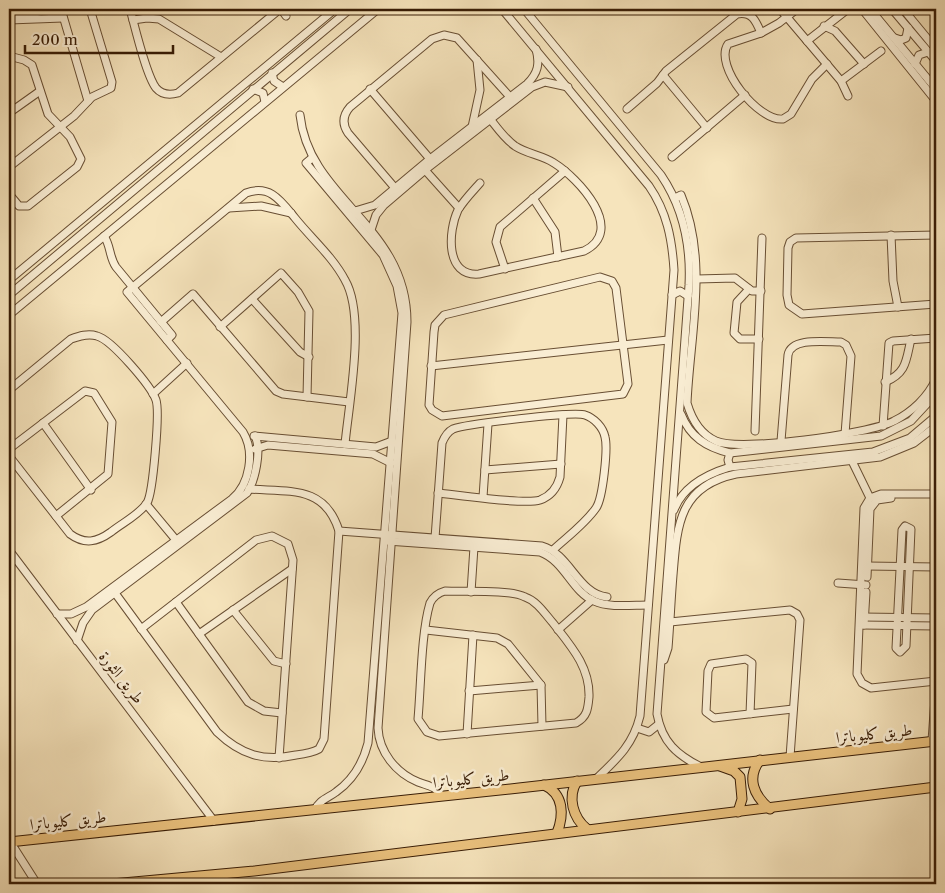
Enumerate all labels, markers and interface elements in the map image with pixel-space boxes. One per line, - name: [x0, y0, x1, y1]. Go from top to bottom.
- scale bar: [25, 22, 172, 54]
- text: 200 m: [32, 30, 78, 49]
- street label: طريق الثورة: [94, 647, 149, 708]
- street label: طريق كليوباترا: [835, 719, 913, 748]
- street label: طريق كليوباترا: [432, 764, 510, 793]
- street label: طريق كليوباترا: [29, 806, 107, 835]

